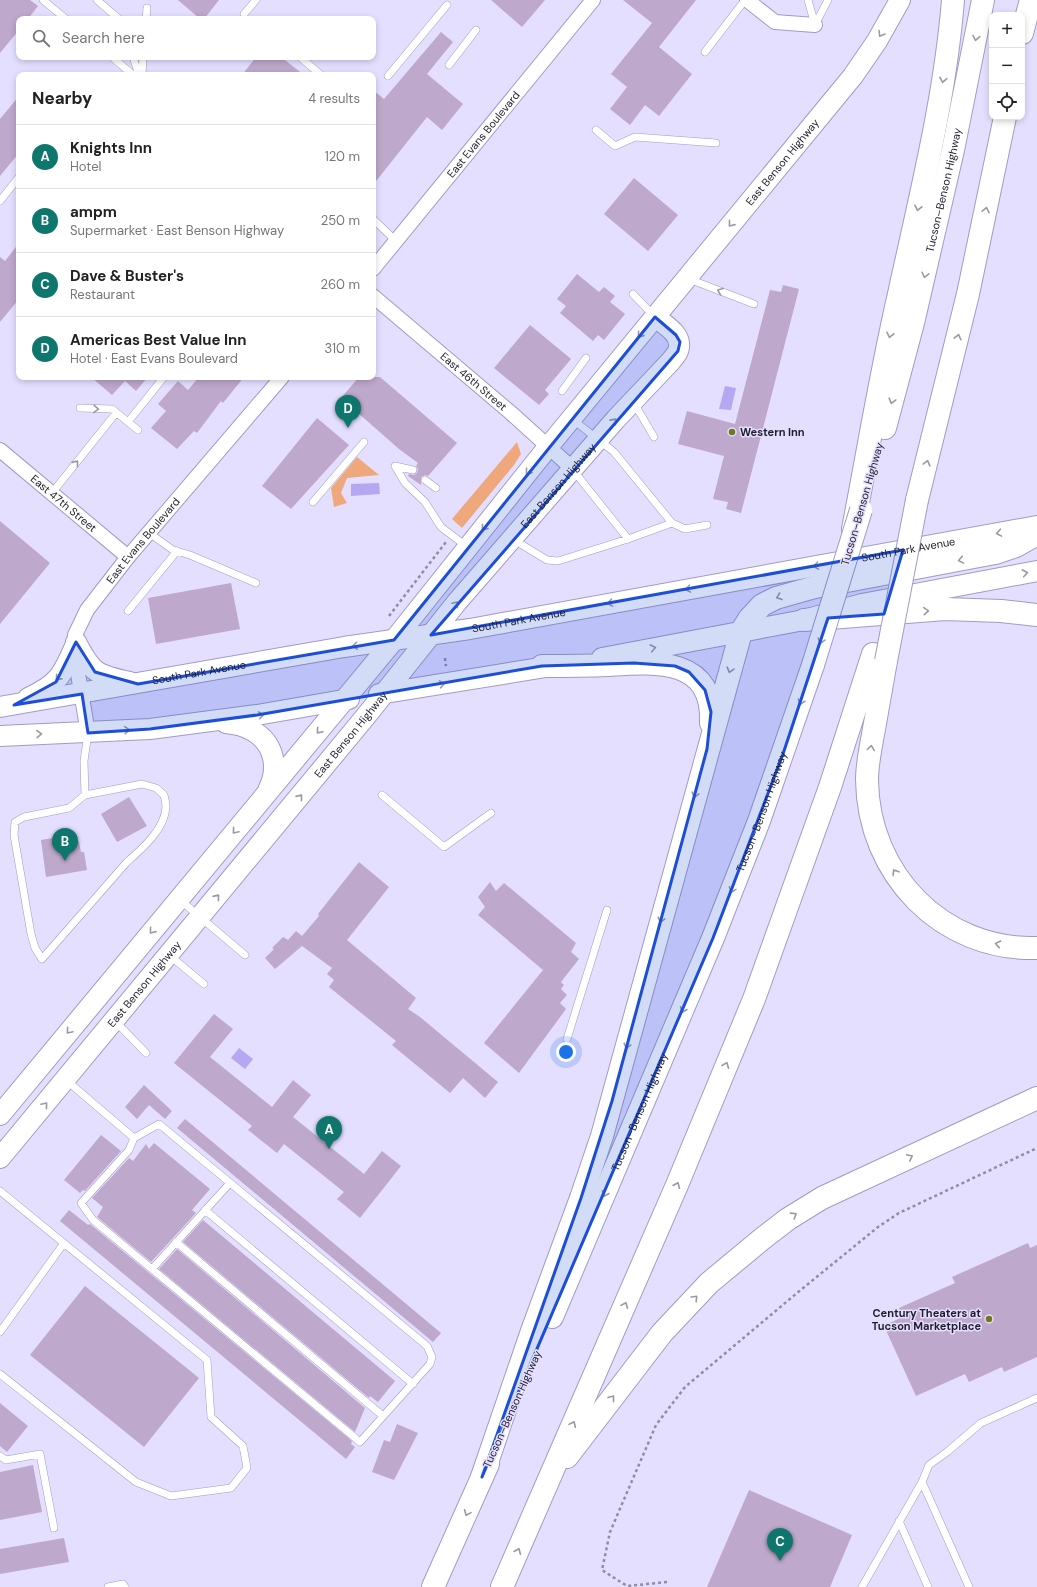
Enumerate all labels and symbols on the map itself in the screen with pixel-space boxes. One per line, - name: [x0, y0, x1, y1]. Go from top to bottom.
- one-way arrow: [878, 30, 885, 37]
- one-way arrow: [972, 35, 980, 41]
- one-way arrow: [939, 77, 948, 83]
- street label: East Evans Boulevard: [444, 88, 523, 180]
- street label: East Benson Highway: [743, 116, 822, 208]
- street label: Tucson–Benson Highway: [923, 127, 964, 254]
- one-way arrow: [914, 205, 922, 211]
- one-way arrow: [982, 207, 990, 213]
- one-way arrow: [729, 220, 736, 227]
- one-way arrow: [921, 272, 929, 278]
- one-way arrow: [717, 288, 724, 296]
- one-way arrow: [637, 331, 644, 338]
- one-way arrow: [886, 332, 894, 338]
- one-way arrow: [953, 333, 961, 340]
- street label: East 46th Street: [437, 349, 510, 414]
- pin: D: [335, 395, 361, 428]
- one-way arrow: [888, 397, 897, 404]
- one-way arrow: [93, 405, 99, 413]
- one-way arrow: [609, 419, 616, 426]
- place label: Western Inn: [740, 425, 805, 439]
- marker: Western Inn: [727, 427, 737, 437]
- street label: East Benson Highway: [517, 440, 599, 531]
- street label: Tucson–Benson Highway: [838, 441, 886, 567]
- one-way arrow: [922, 459, 930, 466]
- one-way arrow: [71, 460, 78, 467]
- one-way arrow: [526, 468, 533, 475]
- street label: East 47th Street: [28, 472, 100, 535]
- street label: East Evans Boulevard: [103, 495, 183, 586]
- one-way arrow: [481, 523, 488, 530]
- one-way arrow: [996, 528, 1002, 536]
- street label: South Park Avenue: [860, 534, 956, 565]
- one-way arrow: [958, 555, 964, 563]
- one-way arrow: [813, 561, 819, 570]
- one-way arrow: [1022, 570, 1028, 578]
- one-way arrow: [685, 585, 691, 593]
- one-way arrow: [776, 593, 783, 601]
- one-way arrow: [607, 598, 614, 607]
- one-way arrow: [451, 602, 458, 609]
- street label: South Park Avenue: [471, 605, 567, 636]
- one-way arrow: [923, 606, 929, 615]
- one-way arrow: [817, 637, 826, 644]
- one-way arrow: [352, 641, 358, 650]
- one-way arrow: [650, 644, 656, 653]
- street label: South Park Avenue: [151, 657, 247, 687]
- one-way arrow: [726, 666, 735, 673]
- one-way arrow: [56, 673, 63, 681]
- one-way arrow: [439, 680, 445, 689]
- street label: East Benson Highway: [311, 688, 390, 780]
- one-way arrow: [797, 698, 805, 705]
- one-way arrow: [258, 711, 264, 719]
- one-way arrow: [124, 726, 130, 735]
- one-way arrow: [316, 726, 323, 734]
- one-way arrow: [36, 730, 42, 738]
- one-way arrow: [866, 745, 875, 751]
- street label: Tucson–Benson Highway: [733, 750, 790, 874]
- one-way arrow: [691, 791, 700, 798]
- one-way arrow: [295, 794, 302, 801]
- one-way arrow: [233, 826, 240, 833]
- pin: B: [52, 828, 78, 861]
- one-way arrow: [892, 869, 899, 876]
- one-way arrow: [729, 886, 737, 893]
- one-way arrow: [213, 895, 220, 902]
- one-way arrow: [657, 917, 666, 924]
- one-way arrow: [150, 926, 157, 933]
- street label: East Benson Highway: [104, 938, 184, 1030]
- one-way arrow: [995, 941, 1002, 949]
- one-way arrow: [680, 1006, 688, 1013]
- one-way arrow: [67, 1026, 74, 1033]
- your location: [556, 1042, 576, 1062]
- one-way arrow: [623, 1042, 632, 1049]
- street label: Tucson–Benson Highway: [608, 1050, 671, 1173]
- one-way arrow: [722, 1062, 730, 1069]
- one-way arrow: [40, 1102, 47, 1110]
- pin: A: [316, 1116, 342, 1149]
- one-way arrow: [906, 1154, 914, 1162]
- one-way arrow: [672, 1182, 680, 1189]
- one-way arrow: [602, 1190, 610, 1197]
- one-way arrow: [790, 1213, 797, 1220]
- one-way arrow: [690, 1295, 697, 1303]
- one-way arrow: [620, 1301, 628, 1308]
- place label: Century Theaters at Tucson Marketplace: [872, 1306, 981, 1333]
- marker: Century Theaters at Tucson Marketplace: [984, 1314, 994, 1324]
- street label: Tucson–Benson Highway: [480, 1348, 544, 1470]
- one-way arrow: [607, 1396, 614, 1403]
- one-way arrow: [568, 1420, 576, 1427]
- one-way arrow: [464, 1508, 472, 1516]
- pin: C: [767, 1528, 793, 1561]
- one-way arrow: [513, 1548, 521, 1555]

